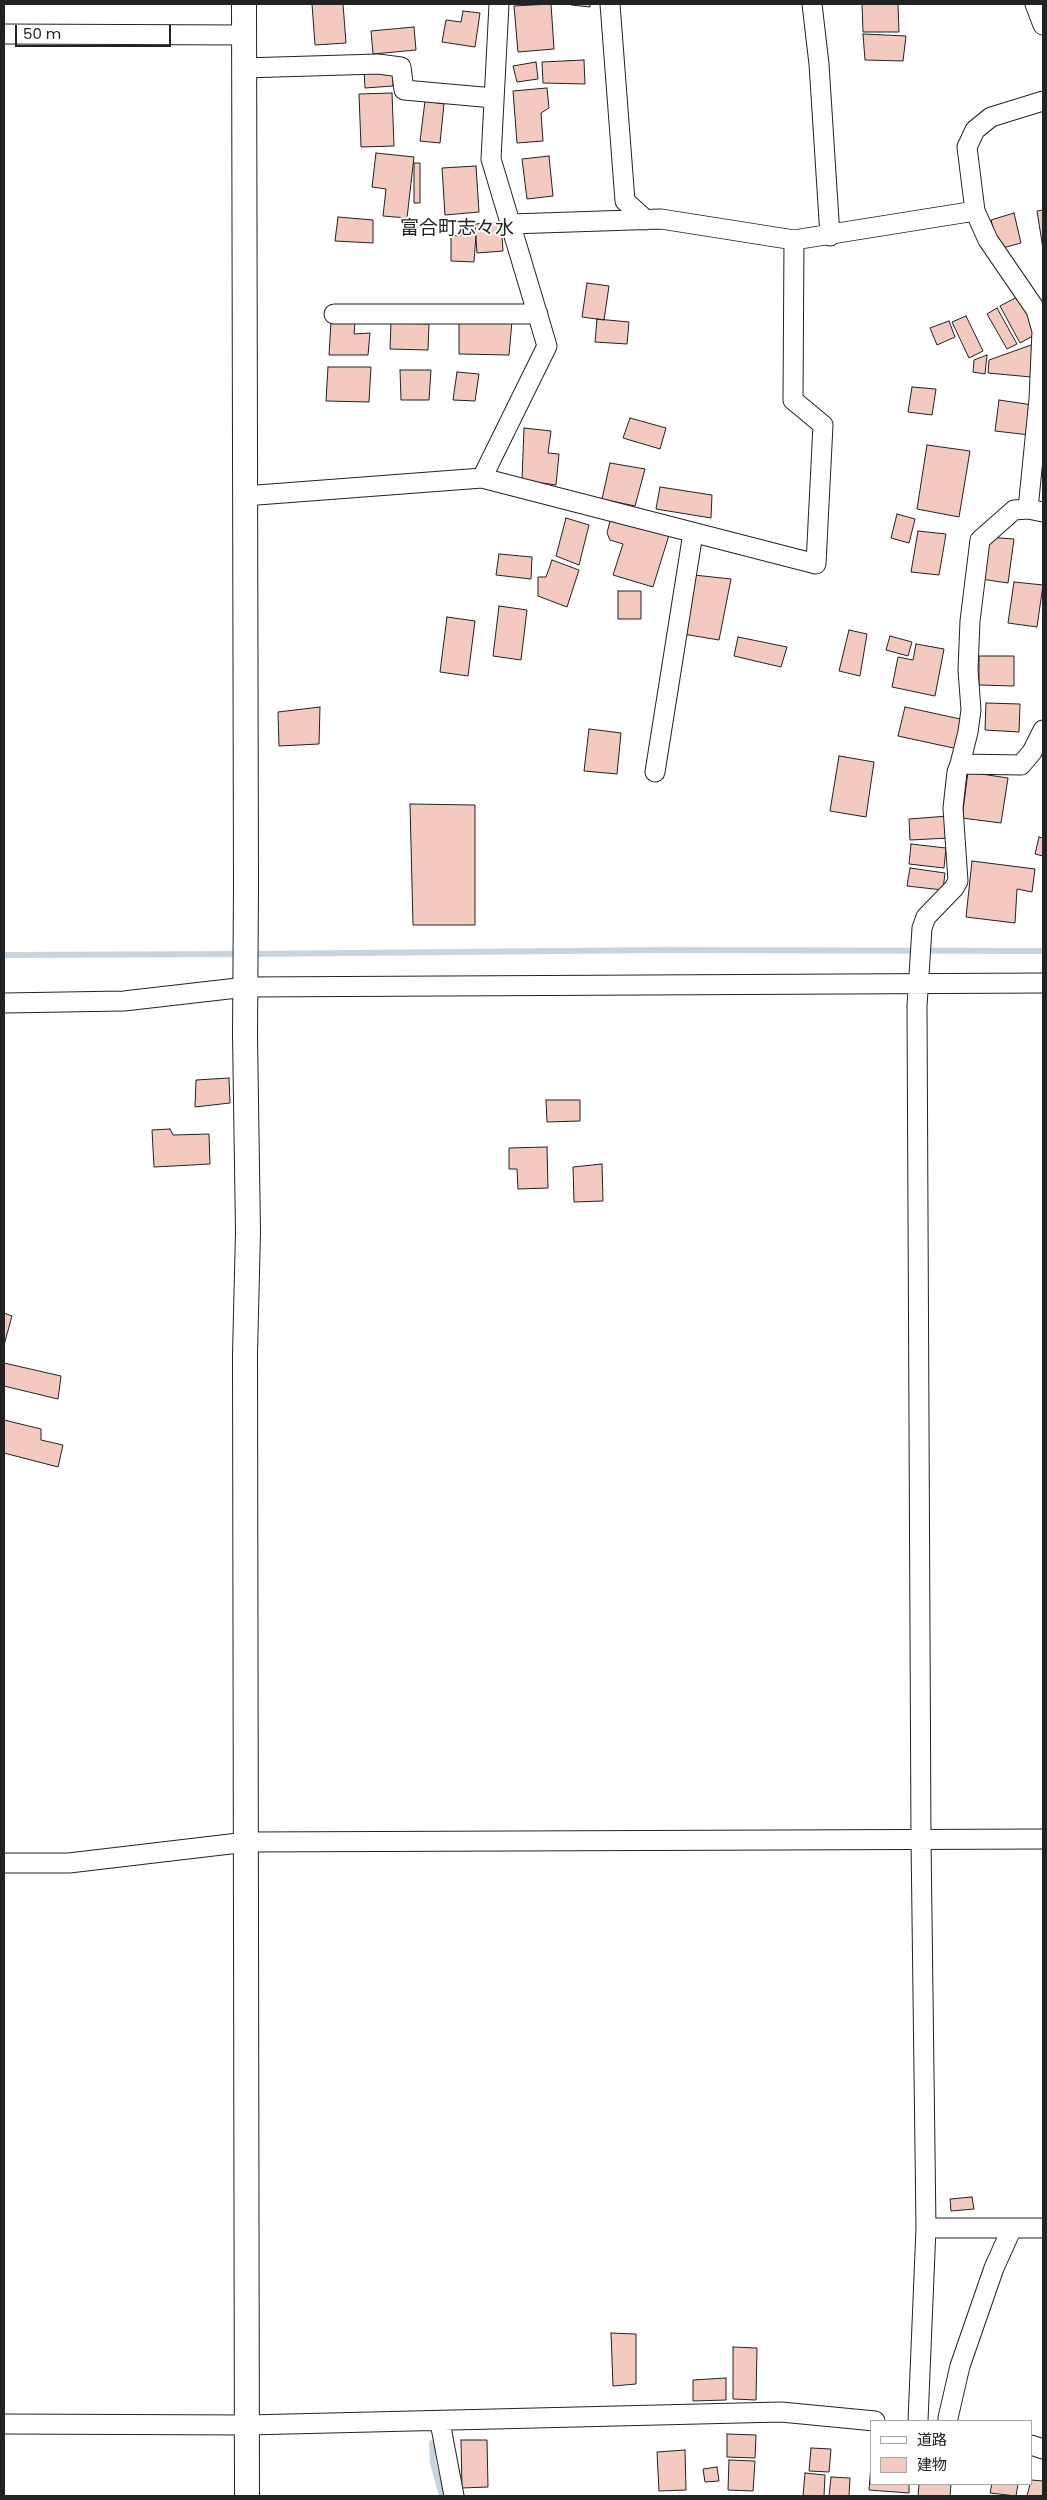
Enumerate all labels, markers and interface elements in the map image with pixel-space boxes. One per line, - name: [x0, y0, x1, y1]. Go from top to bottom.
- scale bar: [18, 15, 174, 47]
- text: 50 m: [23, 23, 61, 44]
- district label: 富合町志々水: [400, 218, 514, 240]
- legend: [870, 2420, 1032, 2485]
- text: 道路: [917, 2429, 947, 2450]
- text: 建物: [917, 2454, 947, 2475]

